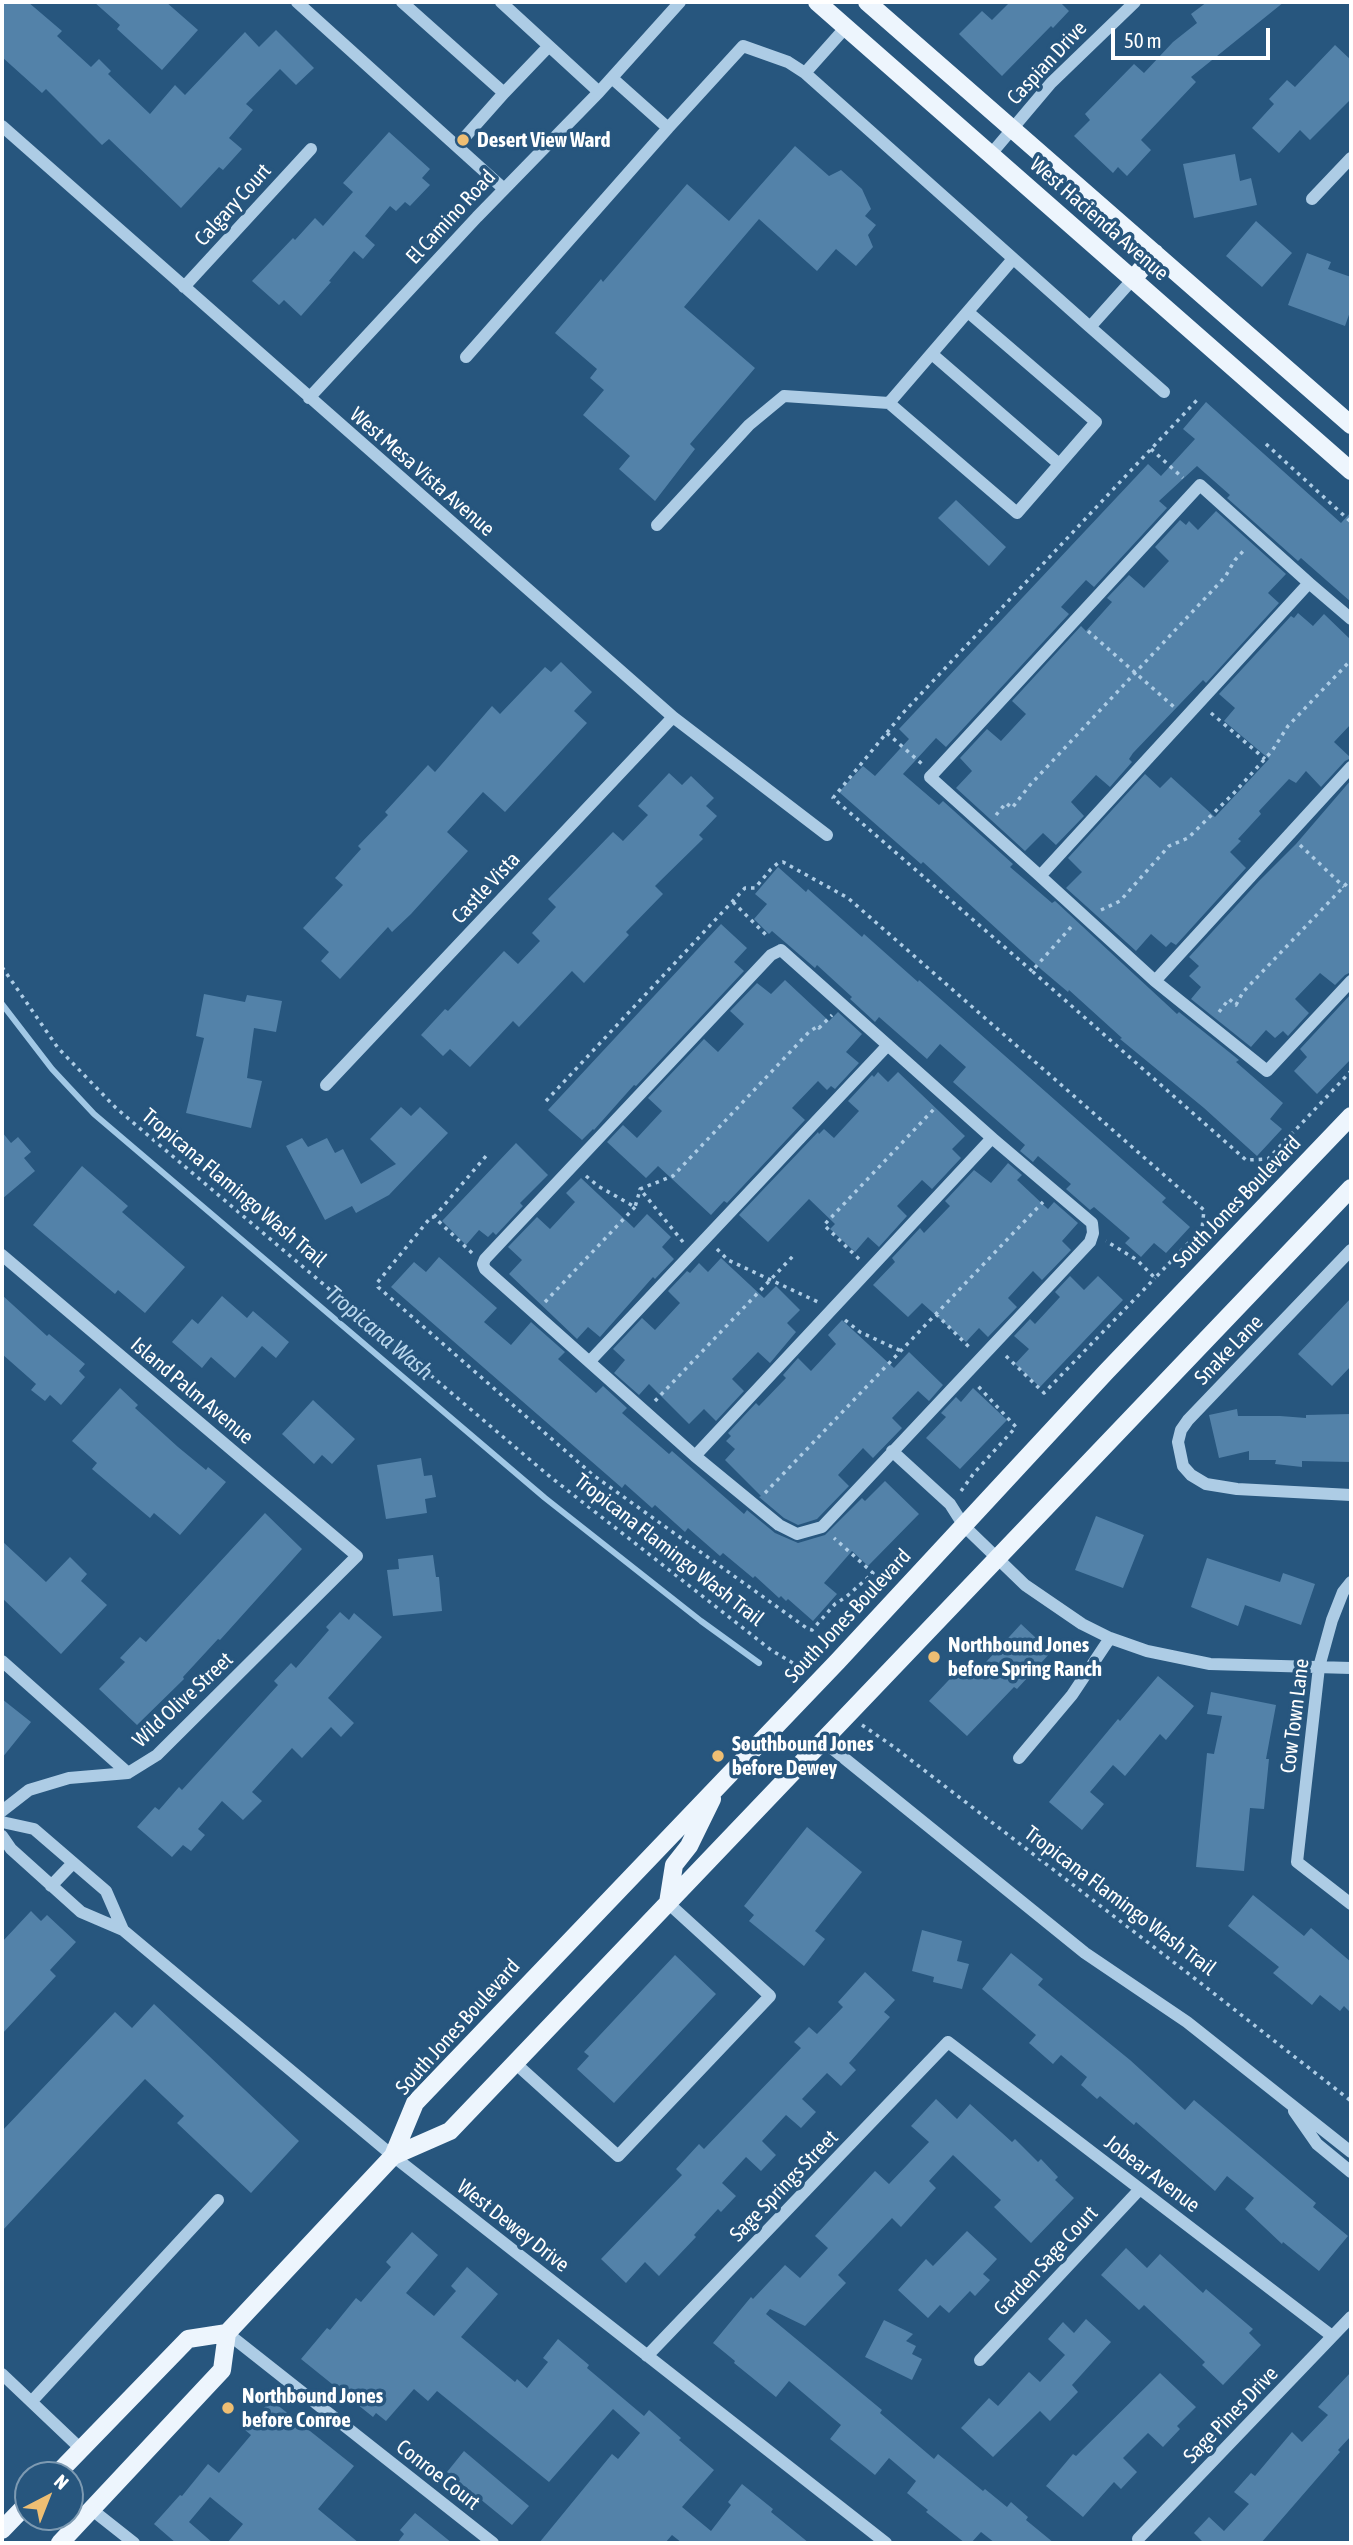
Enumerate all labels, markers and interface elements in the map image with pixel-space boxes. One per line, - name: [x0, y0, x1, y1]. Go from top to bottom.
- scale bar: [1115, 14, 1274, 58]
- street label: Caspian Drive: [1002, 16, 1092, 110]
- text: 50 m: [1124, 28, 1162, 52]
- place label: Desert View Ward: [477, 127, 611, 153]
- marker: Desert View Ward: [455, 132, 471, 148]
- street label: West Hacienda Avenue: [1025, 152, 1173, 286]
- street label: Calgary Court: [189, 159, 277, 251]
- street label: El Camino Road: [401, 165, 501, 269]
- street label: West Mesa Vista Avenue: [344, 402, 500, 542]
- street label: Castle Vista: [447, 847, 525, 929]
- street label: Tropicana Flamingo Wash Trail: [137, 1103, 331, 1273]
- street label: South Jones Boulevard: [1168, 1131, 1306, 1273]
- water label: Tropicana Wash: [320, 1280, 438, 1386]
- street label: Snake Lane: [1190, 1310, 1268, 1390]
- street label: Island Palm Avenue: [126, 1332, 258, 1450]
- street label: Tropicana Flamingo Wash Trail: [569, 1468, 769, 1632]
- street label: South Jones Boulevard: [780, 1544, 916, 1688]
- place label: Northbound Jones before Spring Ranch: [948, 1632, 1102, 1682]
- street label: Wild Olive Street: [128, 1647, 238, 1753]
- marker: Northbound Jones before Spring Ranch: [926, 1649, 942, 1665]
- street label: Cow Town Lane: [1275, 1657, 1315, 1775]
- place label: Southbound Jones before Dewey: [732, 1731, 874, 1781]
- marker: Southbound Jones before Dewey: [710, 1748, 726, 1764]
- street label: Tropicana Flamingo Wash Trail: [1019, 1821, 1221, 1981]
- street label: South Jones Boulevard: [391, 1954, 525, 2100]
- street label: Sage Springs Street: [725, 2125, 843, 2247]
- street label: Jobear Avenue: [1099, 2130, 1205, 2218]
- street label: West Dewey Drive: [452, 2174, 574, 2278]
- street label: Garden Sage Court: [989, 2201, 1103, 2321]
- street label: Sage Pines Drive: [1178, 2361, 1284, 2469]
- place label: Northbound Jones before Conroe: [242, 2383, 383, 2433]
- marker: Northbound Jones before Conroe: [220, 2400, 236, 2416]
- street label: Conroe Court: [391, 2434, 485, 2516]
- north arrow: [14, 2461, 84, 2531]
- text: N: [50, 2470, 73, 2494]

